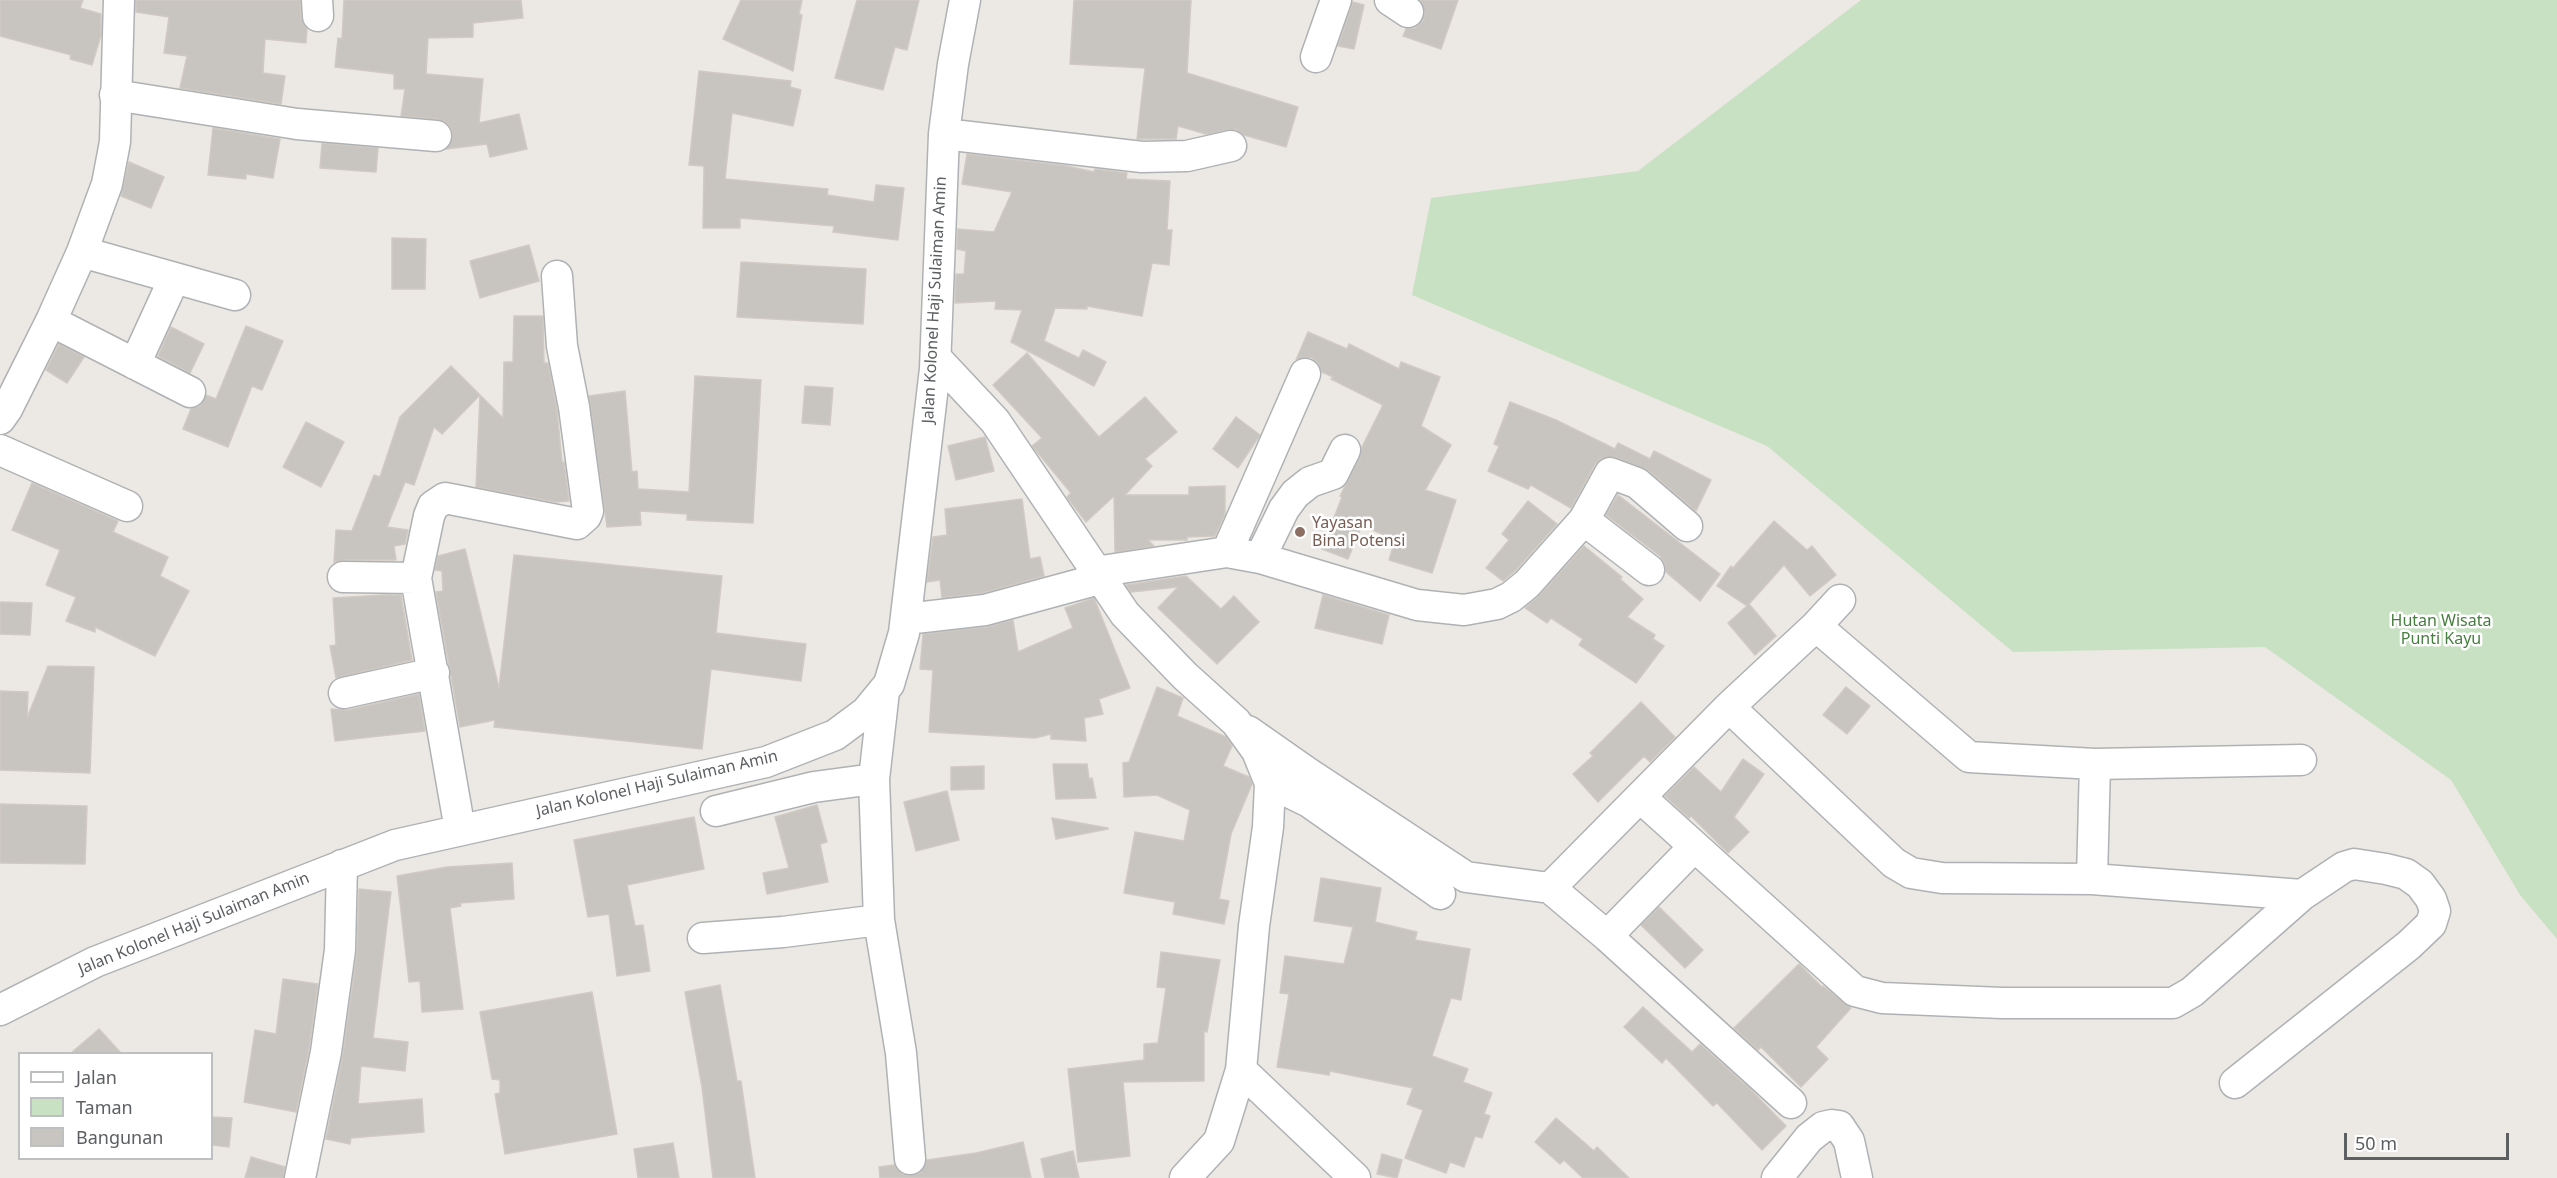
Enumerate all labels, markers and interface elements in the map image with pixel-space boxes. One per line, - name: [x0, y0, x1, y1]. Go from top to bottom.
- street label: Jalan Kolonel Haji Sulaiman Amin: [919, 176, 951, 424]
- place label: Yayasan Bina Potensi: [1312, 513, 1405, 551]
- marker: Yayasan Bina Potensi: [1293, 525, 1307, 539]
- park label: Hutan Wisata Punti Kayu: [2391, 611, 2491, 649]
- street label: Jalan Kolonel Haji Sulaiman Amin: [534, 747, 780, 821]
- street label: Jalan Kolonel Haji Sulaiman Amin: [76, 869, 312, 979]
- legend: [18, 1052, 213, 1160]
- text: Jalan: [76, 1065, 117, 1089]
- text: Taman: [76, 1095, 133, 1119]
- scale bar: [2347, 1121, 2512, 1159]
- text: Bangunan: [76, 1125, 163, 1149]
- text: 50 m: [2355, 1131, 2397, 1155]

